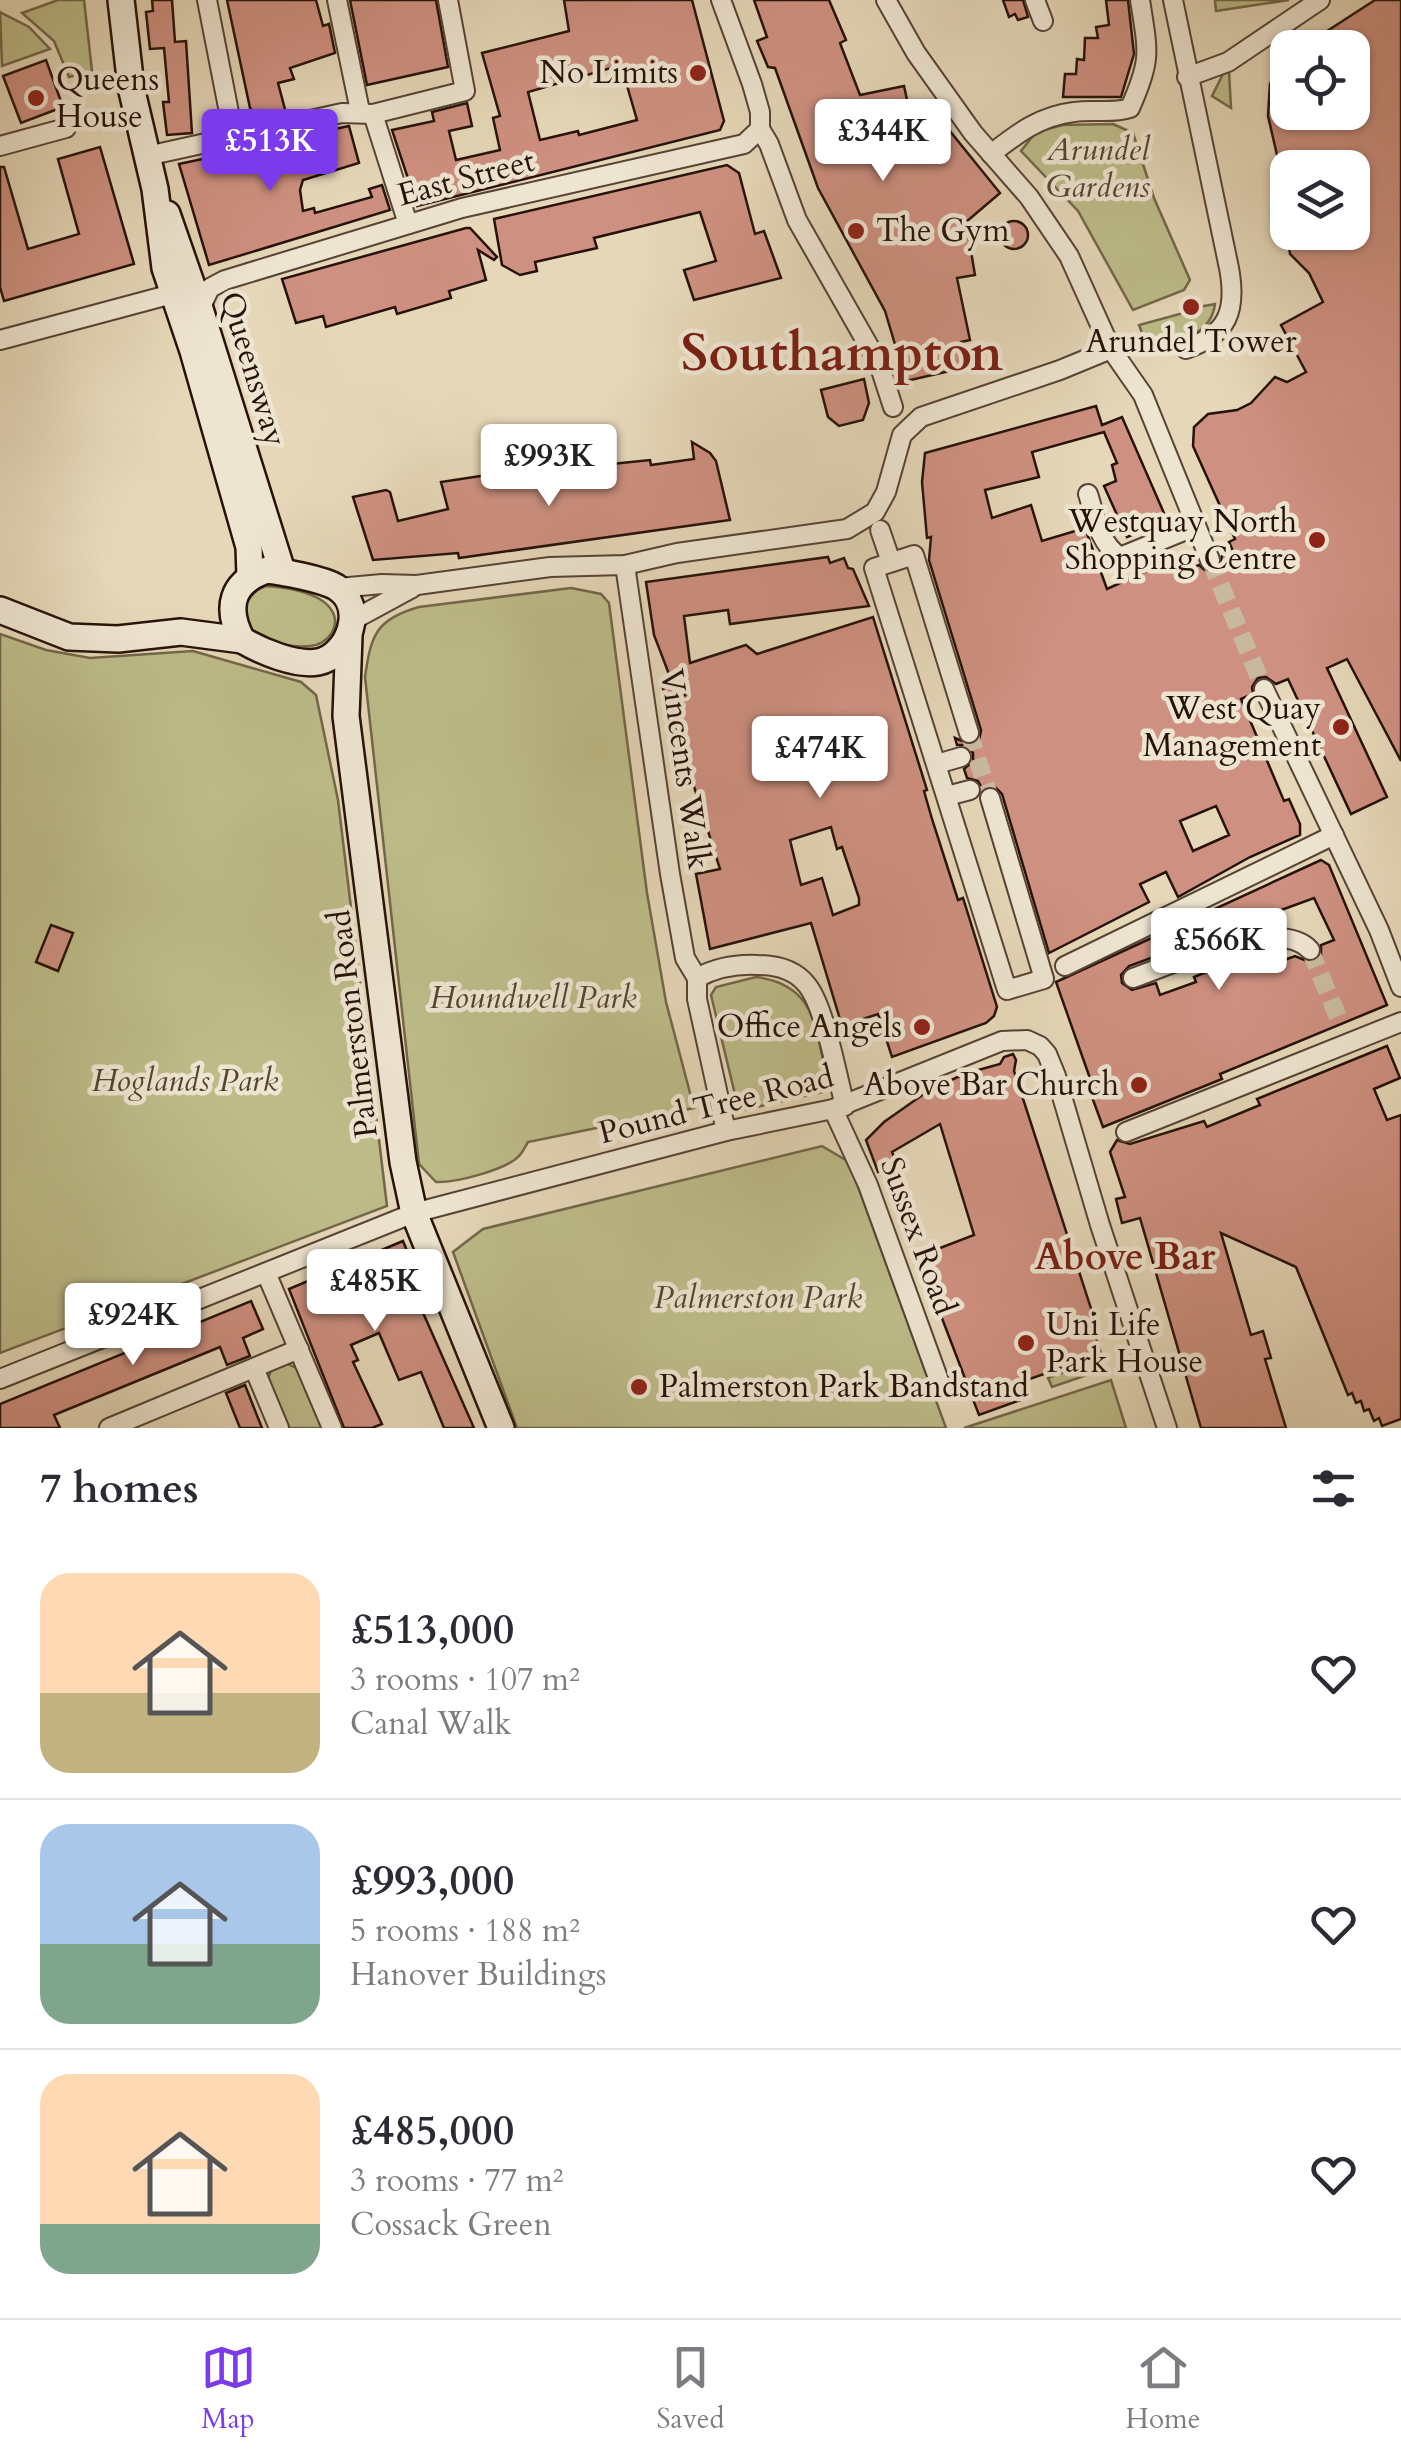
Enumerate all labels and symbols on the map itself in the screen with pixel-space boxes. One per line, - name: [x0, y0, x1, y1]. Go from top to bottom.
- place label: No Limits: [540, 51, 678, 95]
- place label: Queens House: [56, 58, 159, 139]
- marker: No Limits: [687, 62, 709, 84]
- marker: Queens House: [25, 87, 47, 109]
- pin: £344K: [813, 99, 953, 184]
- pin: £513K: [200, 109, 340, 194]
- park label: Arundel Gardens: [1045, 128, 1151, 209]
- street label: East Street: [393, 139, 539, 217]
- place label: The Gym: [876, 209, 1009, 253]
- marker: The Gym: [845, 220, 867, 242]
- street label: Queensway: [209, 286, 297, 452]
- marker: Arundel Tower: [1180, 296, 1202, 318]
- district label: Southampton: [681, 319, 1003, 389]
- place label: Arundel Tower: [1085, 320, 1297, 364]
- pin: £993K: [479, 424, 619, 509]
- place label: Westquay North Shopping Centre: [1065, 500, 1297, 581]
- marker: Westquay North Shopping Centre: [1306, 529, 1328, 551]
- street label: Vincents Walk: [649, 666, 721, 872]
- place label: West Quay Management: [1143, 687, 1321, 768]
- pin: £474K: [750, 716, 890, 801]
- marker: West Quay Management: [1330, 716, 1352, 738]
- street label: Palmerston Road: [317, 907, 389, 1141]
- pin: £566K: [1149, 908, 1289, 993]
- park label: Houndwell Park: [430, 976, 637, 1020]
- place label: Office Angels: [717, 1005, 902, 1049]
- marker: Office Angels: [911, 1016, 933, 1038]
- street label: Pound Tree Road: [594, 1055, 838, 1155]
- park label: Hoglands Park: [92, 1059, 279, 1103]
- place label: Above Bar Church: [863, 1063, 1119, 1107]
- marker: Above Bar Church: [1128, 1074, 1150, 1096]
- street label: Sussex Road: [869, 1151, 967, 1321]
- district label: Above Bar: [1034, 1231, 1216, 1283]
- pin: £485K: [305, 1249, 445, 1334]
- park label: Palmerston Park: [654, 1276, 862, 1320]
- pin: £924K: [63, 1283, 203, 1368]
- place label: Uni Life Park House: [1046, 1303, 1203, 1384]
- marker: Uni Life Park House: [1015, 1332, 1037, 1354]
- place label: Palmerston Park Bandstand: [659, 1365, 1029, 1409]
- marker: Palmerston Park Bandstand: [628, 1376, 650, 1398]

